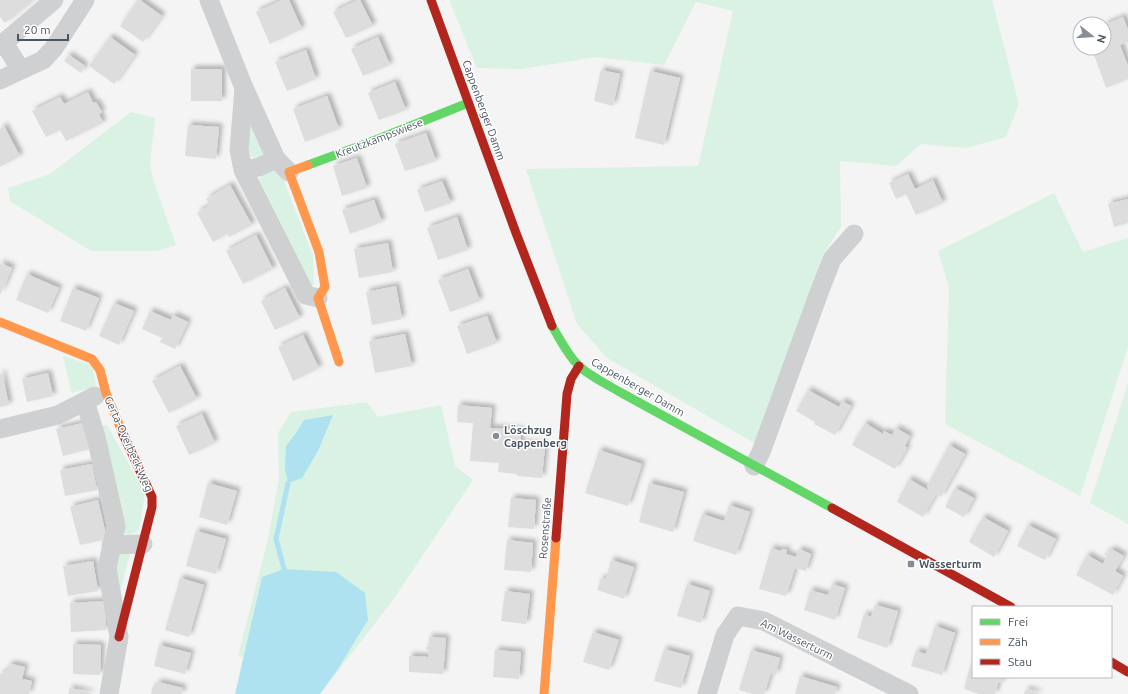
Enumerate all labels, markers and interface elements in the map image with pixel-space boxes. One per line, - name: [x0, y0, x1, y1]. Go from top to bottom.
- scale bar: [18, 16, 68, 42]
- north arrow: [1072, 16, 1112, 56]
- text: 20 m: [24, 23, 51, 36]
- text: N: [1095, 33, 1109, 45]
- street label: Cappenberger Damm: [460, 58, 508, 162]
- street label: Kreutzkampswiese: [334, 116, 424, 160]
- street label: Cappenberger Damm: [589, 355, 687, 419]
- street label: Gerta-Overbeck-Weg: [102, 394, 156, 494]
- place label: Löschzug Cappenberg: [504, 424, 567, 449]
- marker: Löschzug Cappenberg: [491, 431, 501, 441]
- street label: Rosenstraße: [537, 497, 553, 559]
- place label: Wasserturm: [919, 558, 981, 570]
- marker: Wasserturm: [906, 559, 916, 569]
- legend: [972, 606, 1112, 678]
- text: Frei: [1008, 615, 1028, 628]
- street label: Am Wasserturm: [759, 616, 835, 662]
- text: Zäh: [1008, 635, 1028, 648]
- text: Stau: [1008, 655, 1032, 668]

